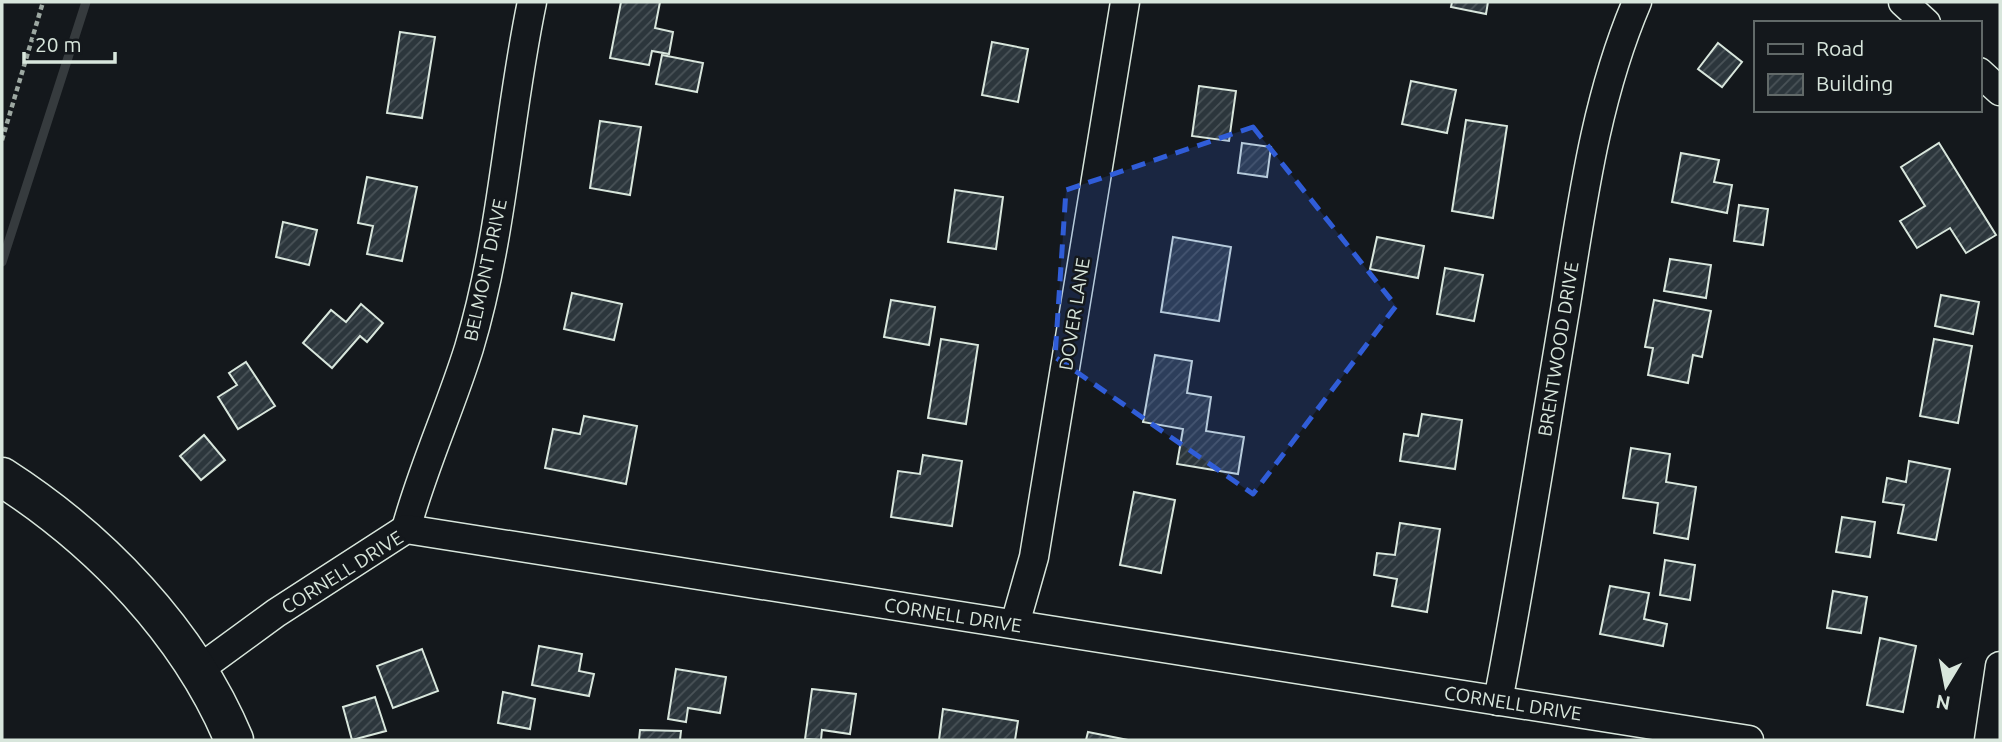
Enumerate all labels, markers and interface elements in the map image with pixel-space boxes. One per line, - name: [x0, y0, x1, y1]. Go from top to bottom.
- scale bar: [24, 21, 116, 65]
- legend: [1754, 21, 1981, 112]
- text: 20 m: [35, 32, 82, 56]
- text: Road: [1816, 36, 1864, 60]
- text: Building: [1816, 71, 1893, 95]
- street label: BELMONT DRIVE: [459, 197, 511, 343]
- street label: DOVER LANE: [1054, 256, 1094, 372]
- street label: BRENTWOOD DRIVE: [1533, 260, 1583, 438]
- street label: CORNELL DRIVE: [277, 526, 407, 618]
- street label: CORNELL DRIVE: [883, 593, 1023, 637]
- north arrow: [1911, 651, 1981, 721]
- street label: CORNELL DRIVE: [1443, 681, 1583, 725]
- text: N: [1934, 691, 1952, 715]

